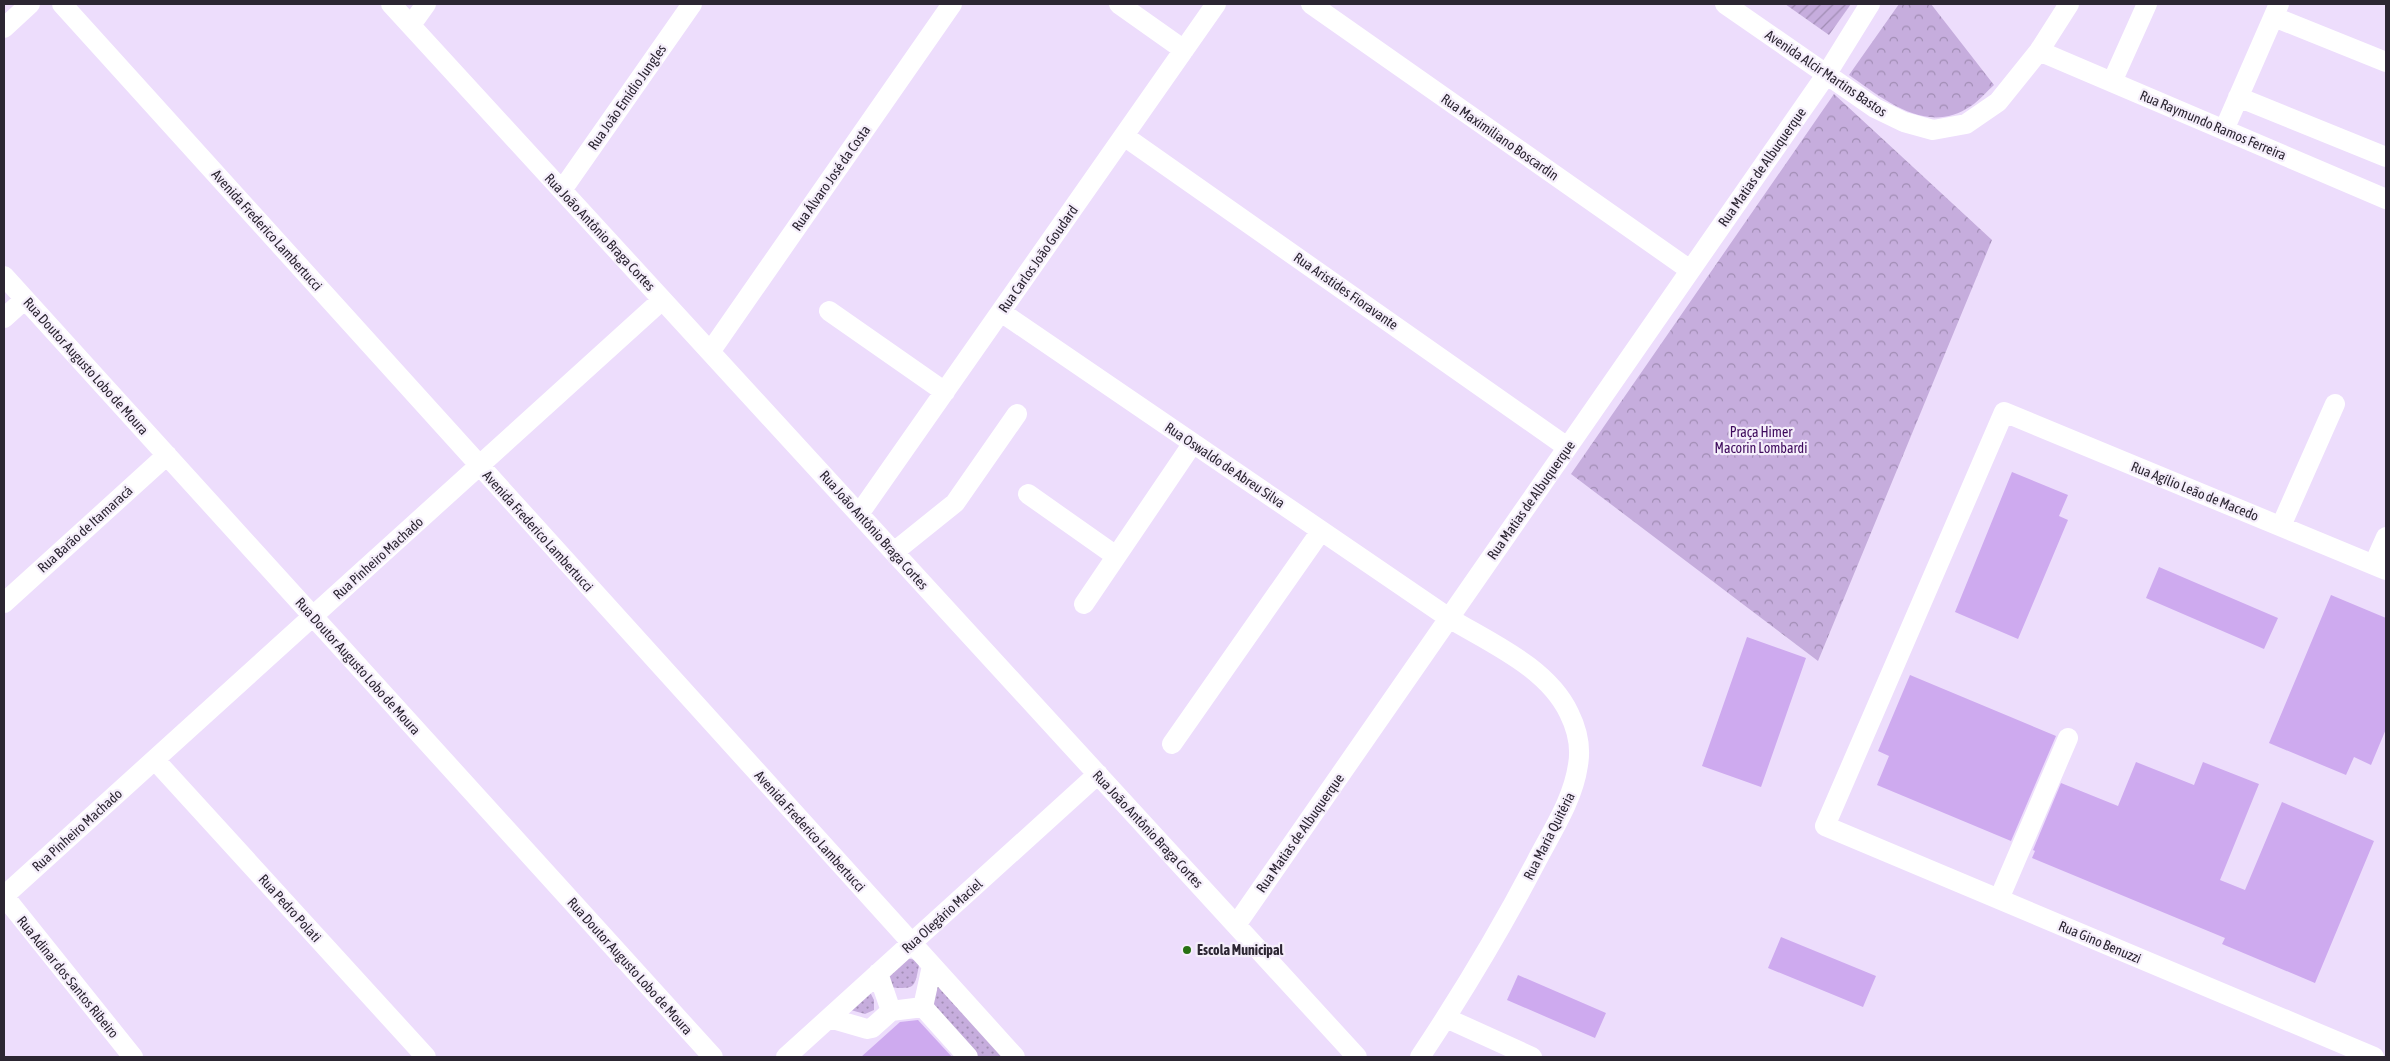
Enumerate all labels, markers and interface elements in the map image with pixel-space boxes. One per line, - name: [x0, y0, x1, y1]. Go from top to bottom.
- street label: Avenida Alcir Martins Bastos: [1762, 26, 1890, 120]
- street label: Rua João Emídio Jungles: [585, 41, 669, 153]
- street label: Rua Raymundo Ramos Ferreira: [2138, 87, 2288, 163]
- street label: Rua Maximiliano Boscardin: [1438, 90, 1562, 184]
- street label: Rua Matias de Albuquerque: [1715, 105, 1809, 229]
- street label: Rua Álvaro José da Costa: [789, 122, 873, 234]
- street label: Avenida Frederico Lambertucci: [208, 166, 326, 294]
- street label: Rua João Antônio Braga Cortes: [542, 170, 658, 294]
- street label: Rua Carlos João Goudard: [995, 202, 1081, 316]
- street label: Rua Aristides Fioravante: [1291, 249, 1401, 333]
- street label: Rua Doutor Augusto Lobo de Moura: [20, 294, 152, 438]
- street label: Rua Oswaldo de Abreu Silva: [1162, 419, 1288, 511]
- park label: Praça Himer Macorin Lombardi: [1715, 424, 1807, 456]
- street label: Rua Matias de Albuquerque: [1484, 438, 1578, 562]
- street label: Rua Agílio Leão de Macedo: [2129, 458, 2261, 524]
- street label: Avenida Frederico Lambertucci: [479, 467, 597, 595]
- street label: Rua João Antônio Braga Cortes: [816, 467, 932, 593]
- street label: Rua Barão de Itamaracá: [34, 482, 136, 576]
- street label: Rua Pinheiro Machado: [330, 513, 426, 603]
- street label: Rua Doutor Augusto Lobo de Moura: [292, 594, 424, 738]
- street label: Avenida Frederico Lambertucci: [751, 767, 869, 895]
- street label: Rua João Antônio Braga Cortes: [1090, 767, 1206, 891]
- street label: Rua Matias de Albuquerque: [1253, 771, 1347, 895]
- street label: Rua Pinheiro Machado: [29, 785, 125, 875]
- street label: Rua Maria Quitéria: [1520, 790, 1578, 882]
- street label: Rua Pedro Polati: [256, 871, 324, 945]
- street label: Rua Olegário Maciel: [898, 875, 986, 956]
- street label: Rua Doutor Augusto Lobo de Moura: [564, 894, 696, 1038]
- street label: Rua Adinar dos Santos Ribeiro: [14, 913, 122, 1041]
- street label: Rua Gino Benuzzi: [2056, 917, 2144, 967]
- place label: Escola Municipal: [1197, 942, 1284, 958]
- marker: Escola Municipal: [1181, 944, 1193, 956]

